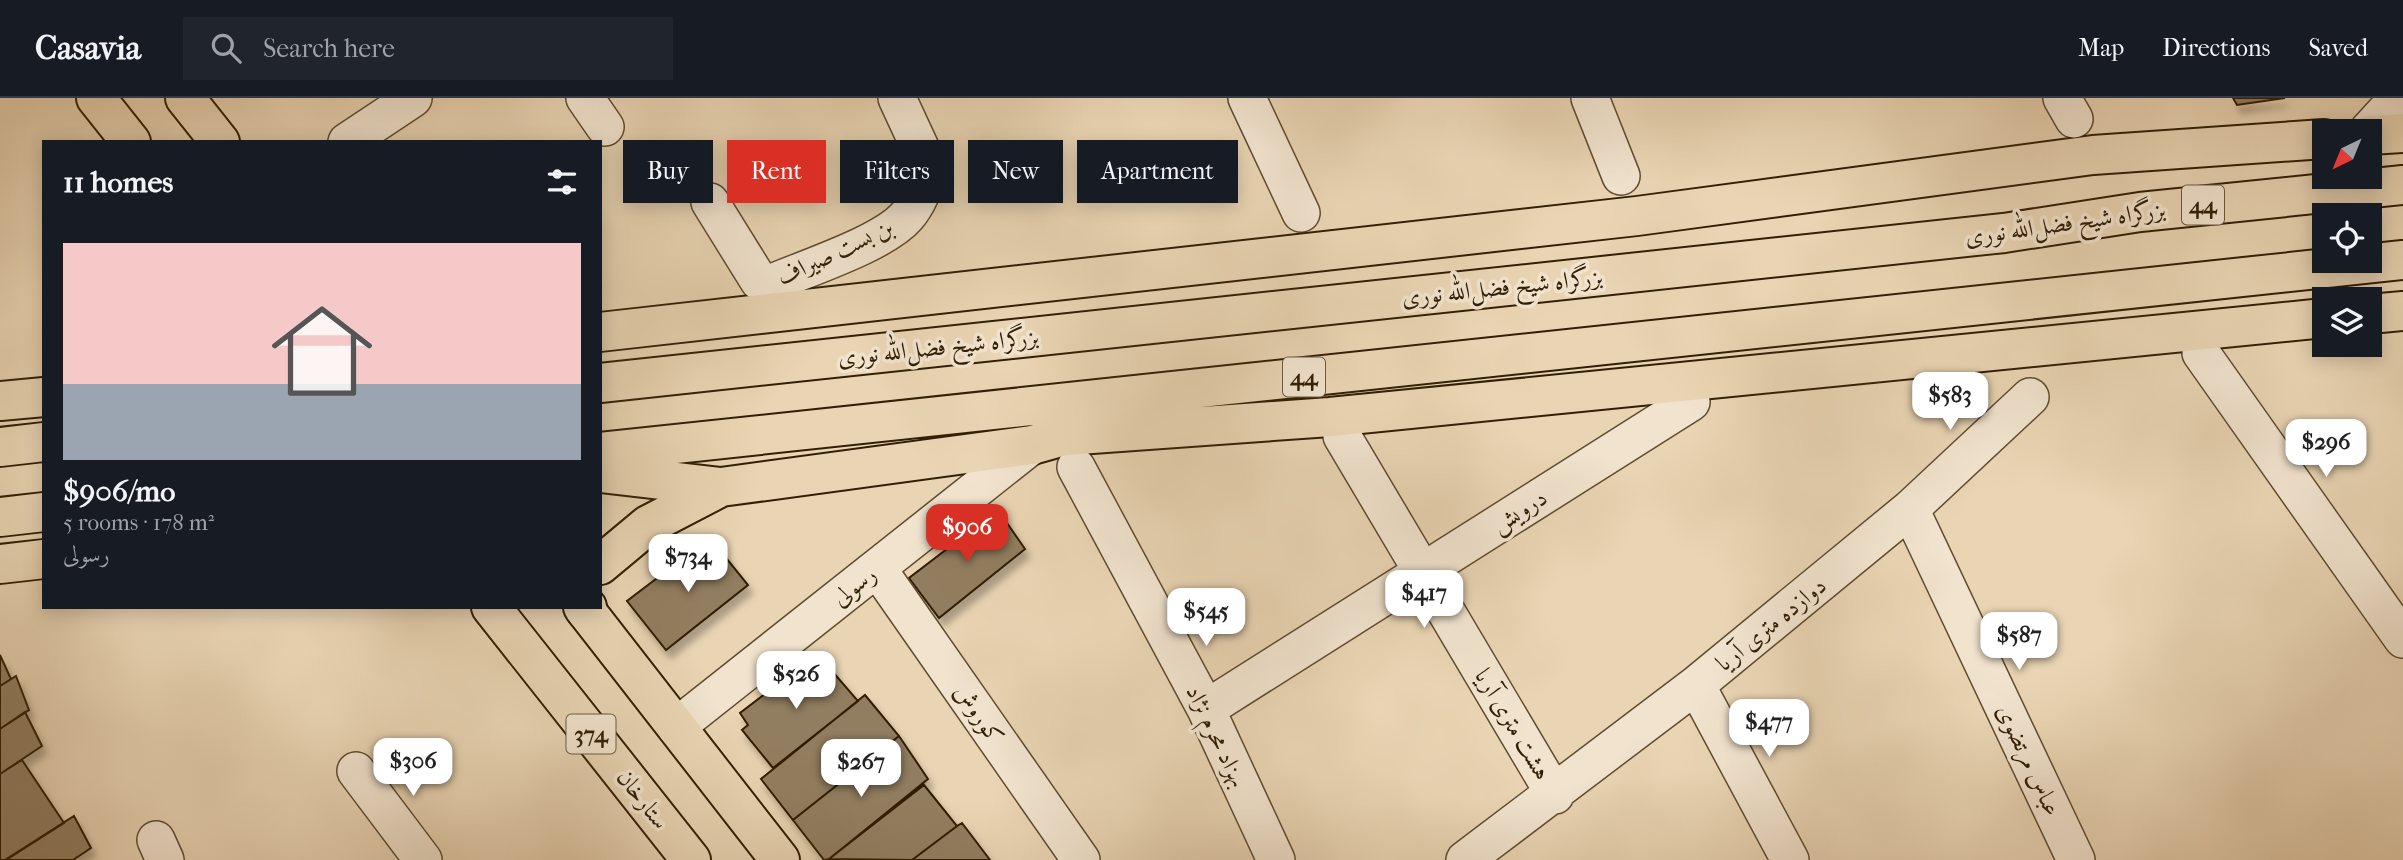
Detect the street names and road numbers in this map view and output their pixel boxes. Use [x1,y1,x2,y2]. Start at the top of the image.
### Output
road number: 44 [2182,186,2224,225]
street label: بزرگراه شیخ فضل‌الله نوری [1962,190,2168,258]
street label: بن بست صیراف [772,213,898,291]
street label: بزرگراه شیخ فضل‌الله نوری [1400,258,1605,318]
street label: بزرگراه شیخ فضل‌الله نوری [836,318,1041,378]
road number: 44 [1283,358,1325,396]
street label: درویش [1486,483,1553,541]
street label: رسولی [826,560,882,613]
street label: دوازده متری آریا [1710,571,1832,678]
street label: هشت متری آریا [1468,663,1557,785]
street label: کوروش [947,678,1010,750]
street label: بهزاد محرم نژاد [1174,680,1254,795]
street label: عباس مرتضوی [1988,700,2067,822]
road number: 374 [566,714,616,754]
street label: ستارخان [611,763,675,835]

